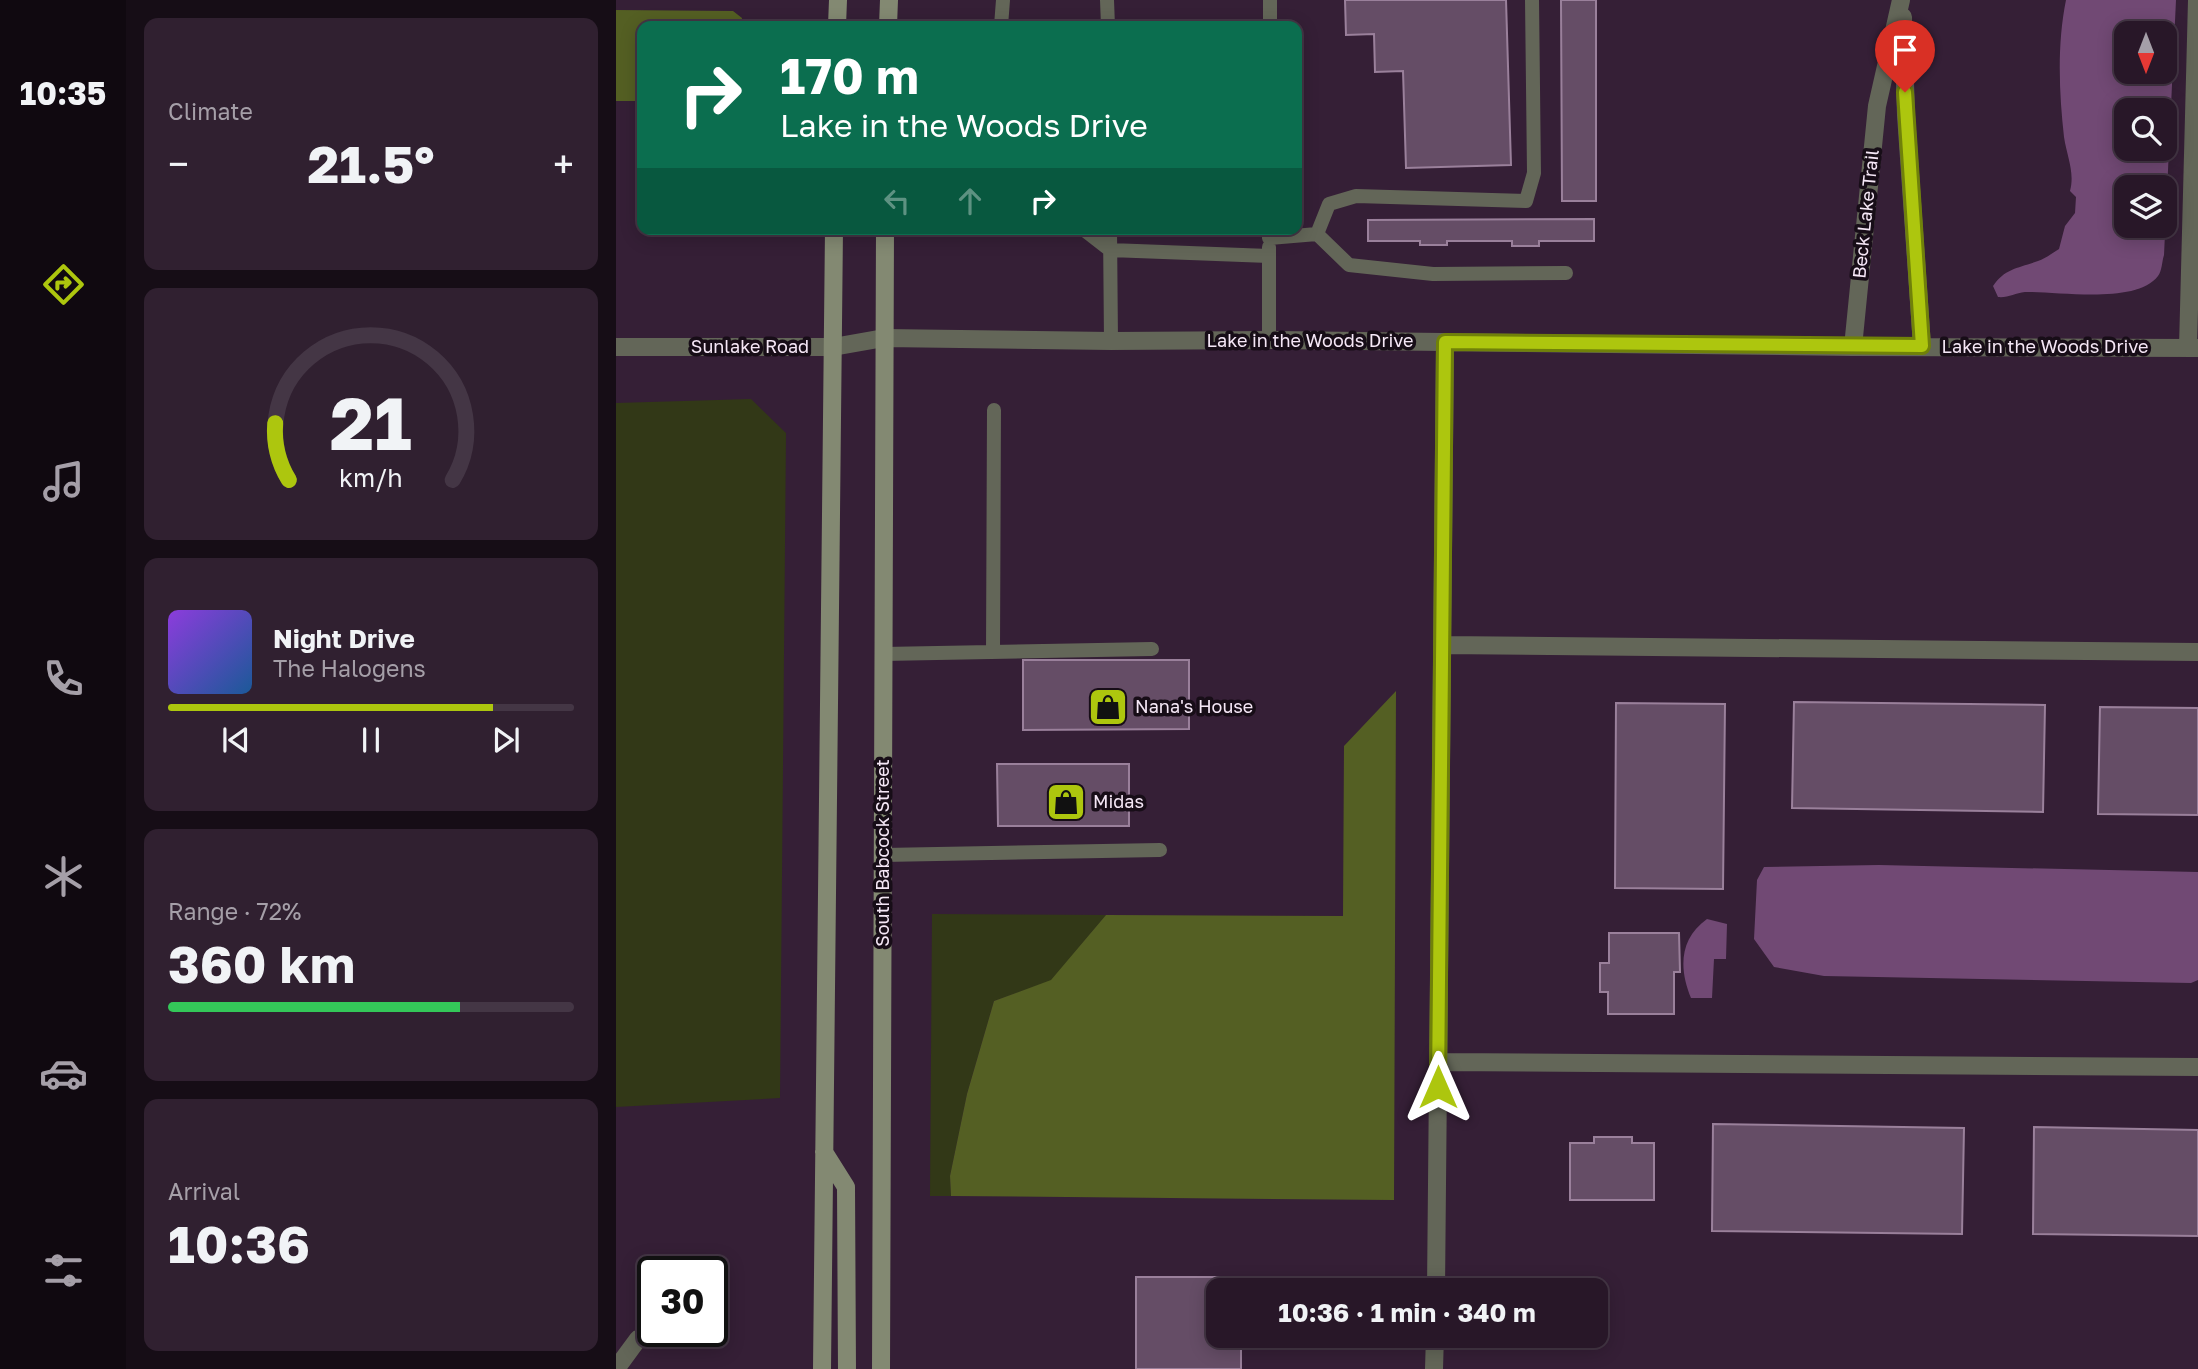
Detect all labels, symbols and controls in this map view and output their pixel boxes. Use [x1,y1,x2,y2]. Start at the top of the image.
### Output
pin [1875,20,1935,92]
north arrow [2114,21,2177,84]
map controls [2114,21,2177,238]
icon: arrive [1886,31,1924,69]
text: 170 m [780,46,919,105]
icon: right [665,49,756,140]
text: 10:35 [20,74,106,112]
text: Climate [168,97,253,125]
button: search [2114,98,2177,161]
text: Lake in the Woods Drive [780,106,1148,144]
text: 21.5° [307,132,435,194]
text: − [168,141,189,186]
text: + [553,141,574,186]
street label: Beck Lake Trail [1847,148,1883,279]
button: layers [2114,175,2177,238]
icon: left [878,182,916,220]
icon: ahead [951,182,989,220]
icon: right [1024,182,1062,220]
icon: directions [39,260,88,309]
street label: Lake in the Woods Drive [1207,329,1413,351]
street label: Sunlake Road [691,335,809,357]
street label: Lake in the Woods Drive [1942,335,2148,357]
text: 21 [330,380,412,467]
icon: music [39,457,88,506]
text: km/h [339,462,403,493]
text: Night Drive [273,623,415,654]
icon: phone [39,654,88,703]
text: The Halogens [273,654,426,682]
shop icon: Nana's House [1087,686,1129,728]
place label: Nana's House [1135,695,1253,717]
icon: previous [217,721,255,759]
icon: pause [352,721,390,759]
icon: next [487,721,525,759]
street label: South Babcock Street [871,759,893,947]
shop icon: Midas [1045,781,1087,823]
place label: Midas [1093,790,1144,812]
icon: climate [39,852,88,901]
text: Range · 72% [168,897,301,925]
text: 360 km [168,932,355,994]
icon: car [39,1049,88,1098]
position arrow [1401,1050,1475,1124]
text: Arrival [168,1177,240,1205]
text: 10:36 [168,1212,310,1274]
icon: filters [39,1246,88,1295]
speed limit sign: 30 [637,1256,728,1347]
text: 10:36 · 1 min · 340 m [1278,1297,1536,1328]

